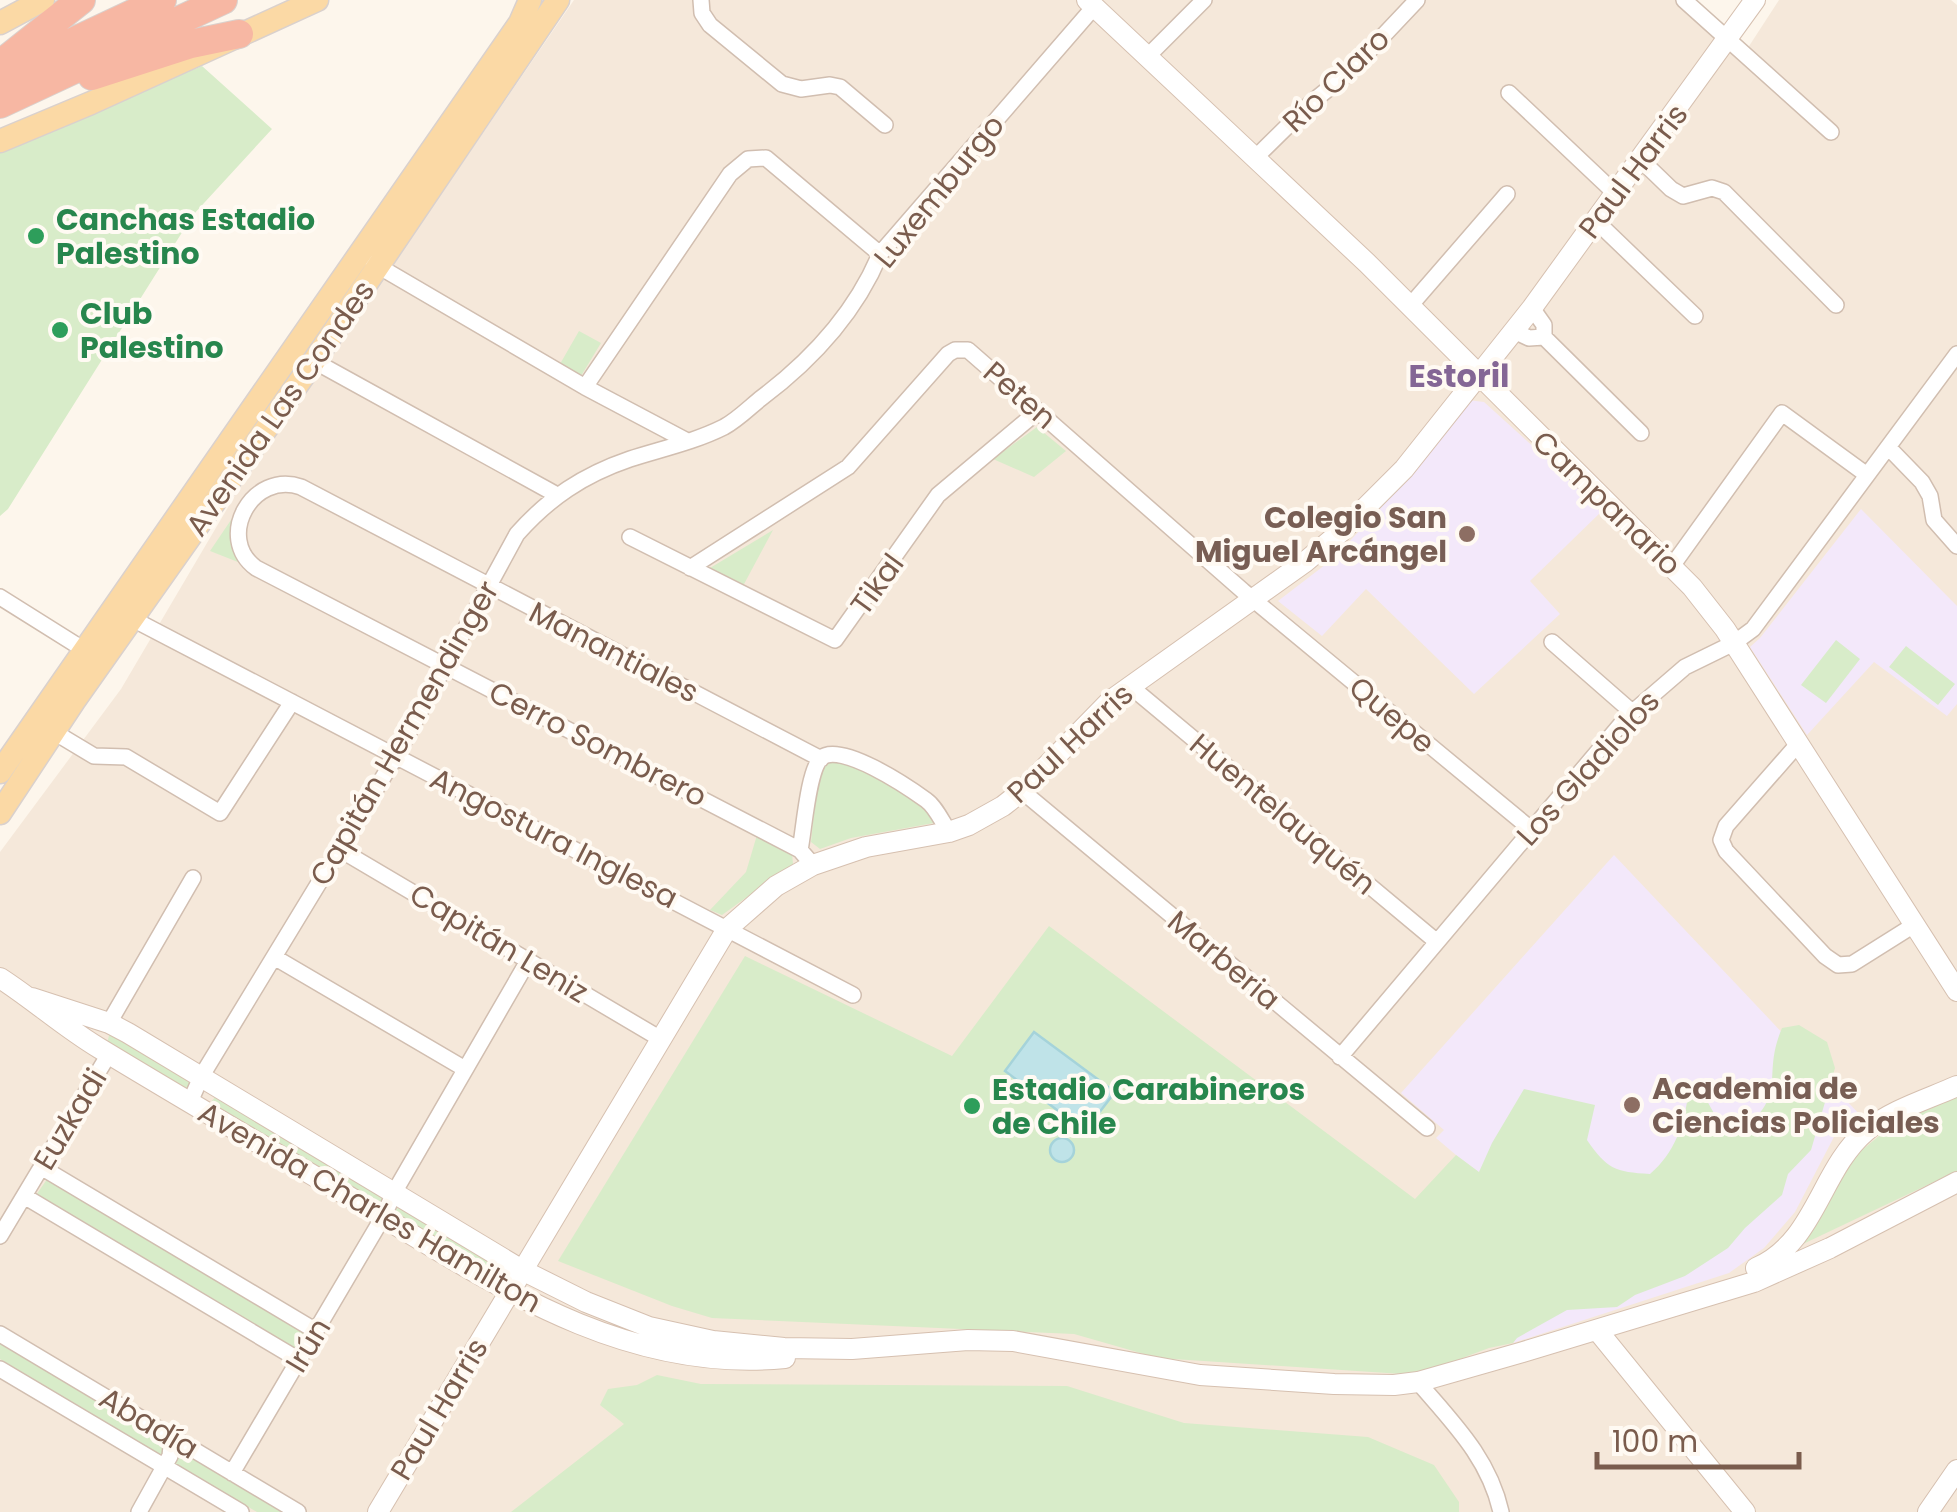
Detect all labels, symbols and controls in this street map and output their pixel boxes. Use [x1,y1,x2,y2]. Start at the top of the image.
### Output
street label: Río Claro [1273,18,1399,142]
street label: Paul Harris [1568,95,1698,247]
street label: Luxemburgo [864,105,1014,277]
place label: Canchas Estadio Palestino [56,198,315,275]
marker: Canchas Estadio Palestino [25,225,47,247]
street label: Avenida Las Condes [175,271,385,545]
place label: Club Palestino [80,292,224,369]
marker: Club Palestino [49,319,71,341]
street label: Peten [974,351,1066,439]
district label: Estoril [1408,353,1510,398]
street label: Campanario [1523,421,1691,585]
place label: Colegio San Miguel Arcángel [1195,496,1447,573]
marker: Colegio San Miguel Arcángel [1456,523,1478,545]
street label: Tikal [840,544,914,624]
street label: Capitán Hermendinger [299,573,509,893]
street label: Manantiales [522,591,706,713]
street label: Quepe [1340,666,1444,764]
street label: Cerro Sombrero [482,670,714,818]
street label: Paul Harris [997,673,1143,813]
street label: Los Gladiolos [1506,681,1670,855]
street label: Huentelauquén [1181,723,1385,905]
street label: Angostura Inglesa [423,757,685,919]
street label: Capitán Leniz [402,873,596,1013]
street label: Marberia [1158,900,1290,1020]
street label: Euzkadi [23,1060,117,1178]
place label: Academia de Ciencias Policiales [1652,1067,1940,1144]
place label: Estadio Carabineros de Chile [992,1068,1305,1145]
street label: Avenida Charles Hamilton [190,1091,550,1323]
marker: Academia de Ciencias Policiales [1621,1094,1643,1116]
marker: Estadio Carabineros de Chile [961,1095,983,1117]
street label: Irún [275,1310,341,1380]
street label: Paul Harris [380,1330,498,1488]
street label: Abadía [91,1377,207,1469]
scale bar [1597,1407,1800,1469]
text: 100 m [1612,1420,1698,1463]

